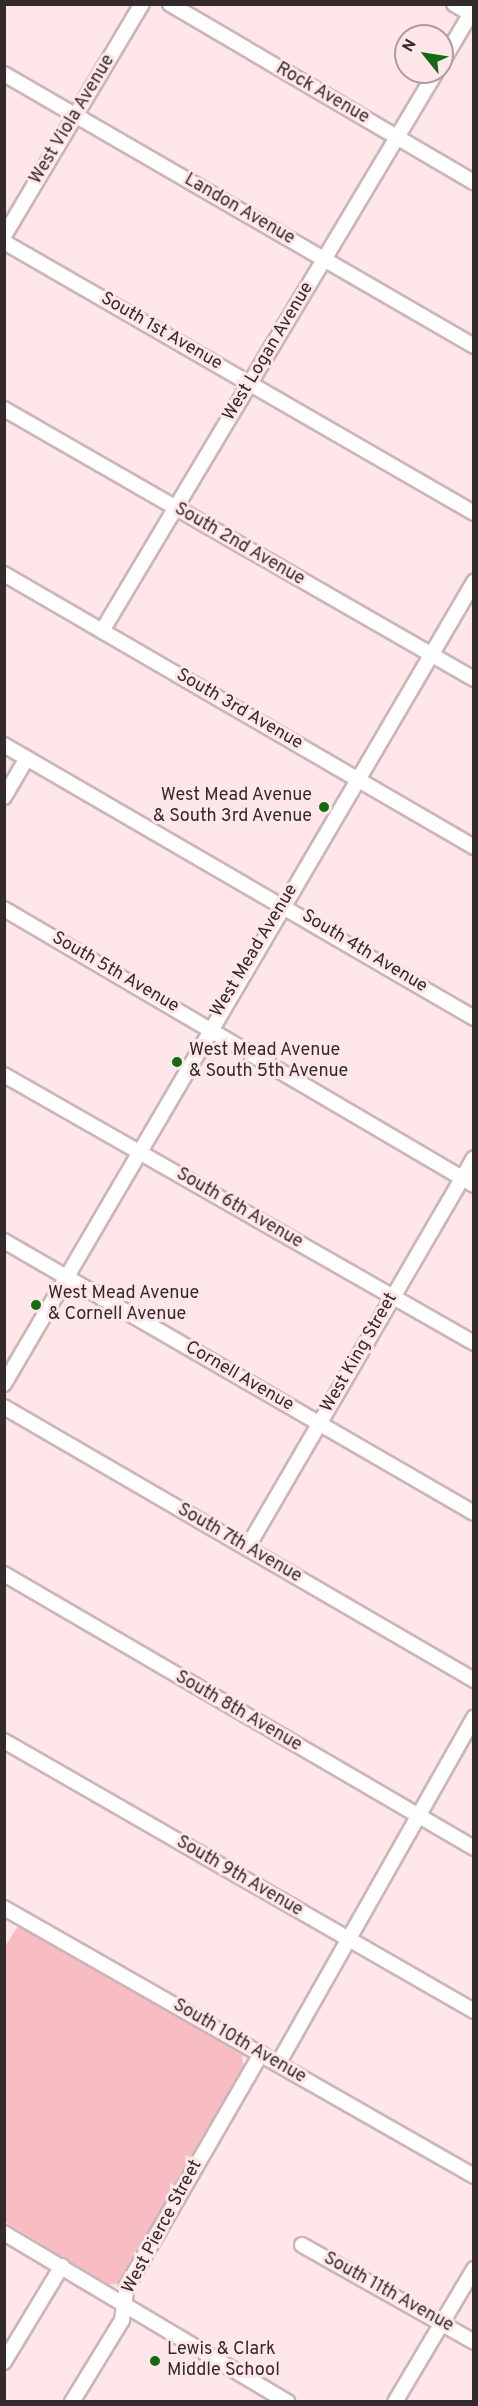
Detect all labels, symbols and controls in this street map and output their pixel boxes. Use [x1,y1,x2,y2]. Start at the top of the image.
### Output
north arrow [394,24,454,84]
text: N [399,36,422,56]
street label: West Viola Avenue [26,51,120,189]
street label: Rock Avenue [271,58,373,130]
street label: Landon Avenue [180,169,298,251]
street label: West Logan Avenue [219,279,319,425]
street label: South 1st Avenue [96,288,226,376]
street label: South 2nd Avenue [170,499,308,591]
street label: South 3rd Avenue [172,665,306,755]
place label: West Mead Avenue & South 3rd Avenue [152,786,312,828]
marker: West Mead Avenue & South 3rd Avenue [317,800,331,814]
street label: West Mead Avenue [207,880,303,1022]
street label: South 4th Avenue [297,906,431,998]
street label: South 5th Avenue [47,928,183,1018]
place label: West Mead Avenue & South 5th Avenue [189,1041,349,1084]
marker: West Mead Avenue & South 5th Avenue [170,1055,184,1069]
street label: South 6th Avenue [172,1164,306,1254]
place label: West Mead Avenue & Cornell Avenue [48,1284,200,1326]
street label: West King Street [317,1289,403,1417]
marker: West Mead Avenue & Cornell Avenue [29,1298,43,1312]
street label: Cornell Avenue [181,1337,297,1417]
street label: South 7th Avenue [172,1499,306,1589]
street label: South 8th Avenue [171,1667,305,1757]
street label: South 9th Avenue [172,1832,306,1922]
street label: South 10th Avenue [168,1995,310,2089]
street label: West Pierce Street [119,2156,207,2298]
street label: South 11th Avenue [319,2248,457,2338]
place label: Lewis & Clark Middle School [167,2340,280,2382]
marker: Lewis & Clark Middle School [148,2354,162,2368]

